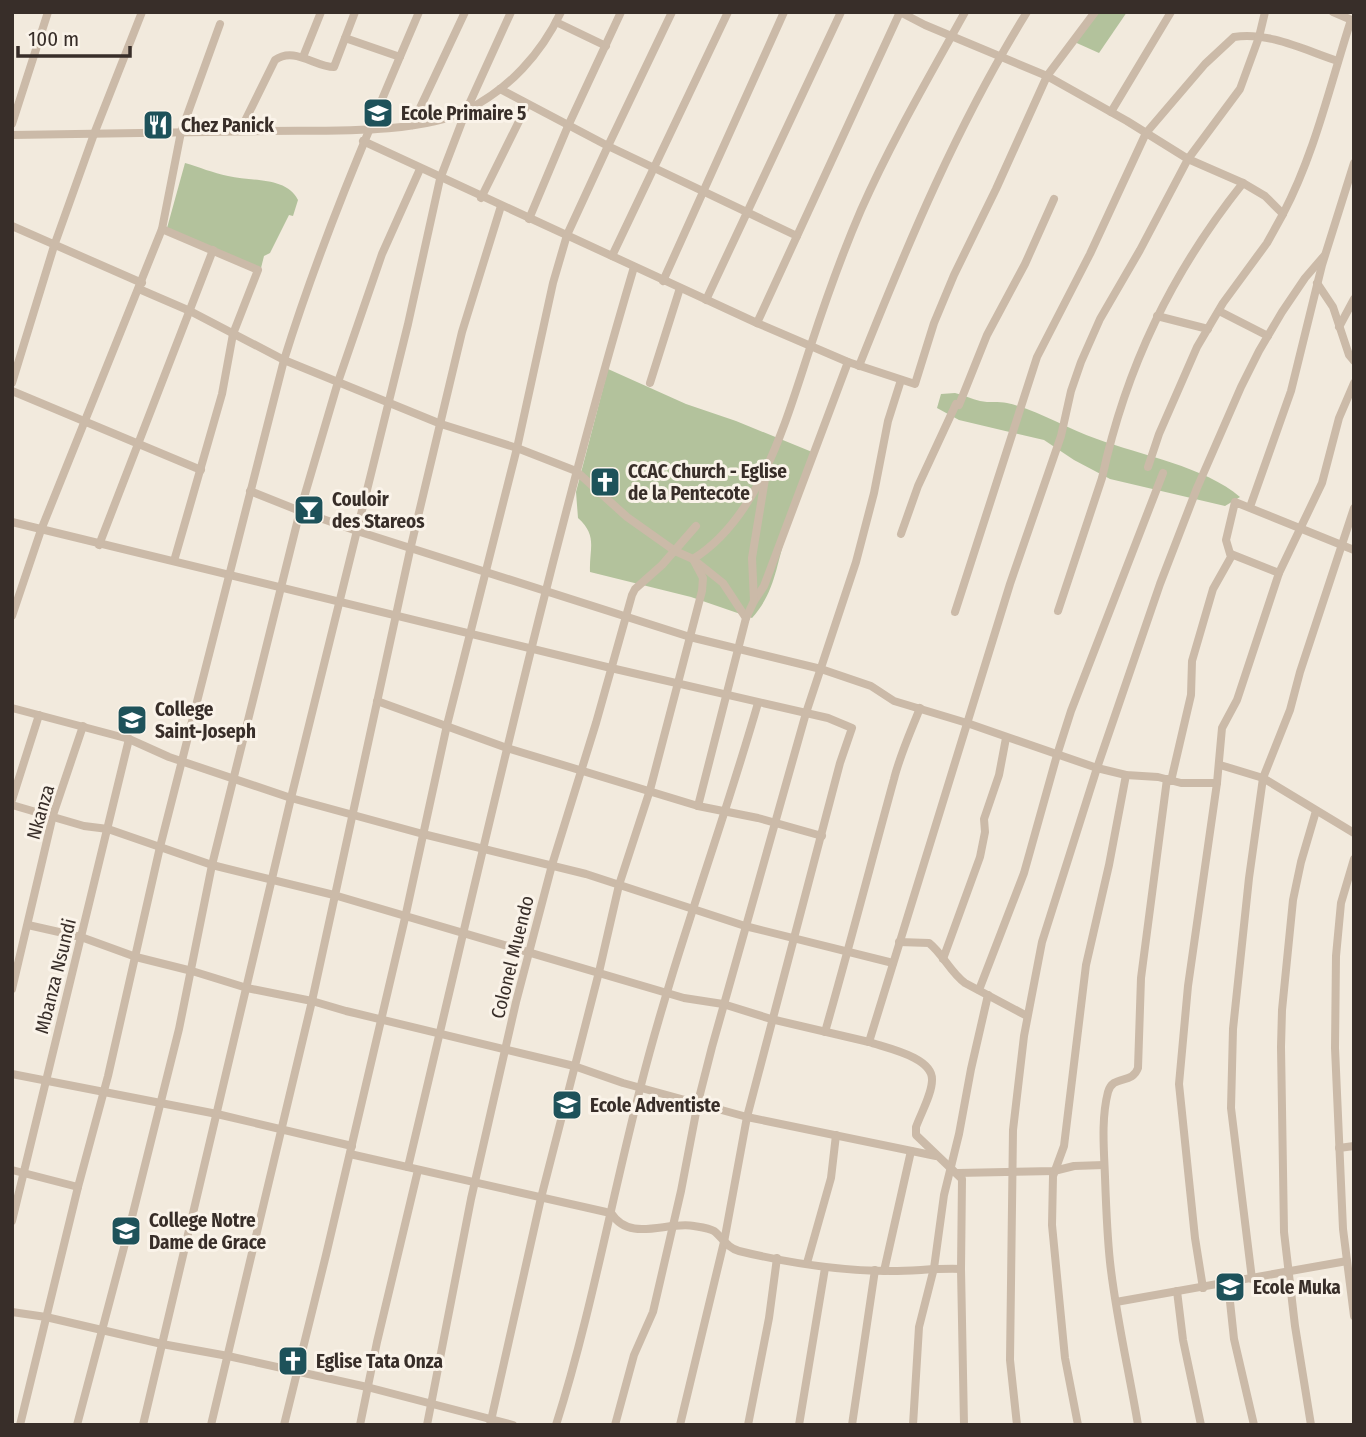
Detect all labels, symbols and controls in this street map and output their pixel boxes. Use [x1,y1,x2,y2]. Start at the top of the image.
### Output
scale bar [18,14,130,58]
text: 100 m [28,26,79,52]
school or university icon: Ecole Primaire 5 [361,96,395,130]
place label: Ecole Primaire 5 [401,102,526,125]
restaurant icon: Chez Panick [141,108,175,142]
place label: Chez Panick [181,114,274,137]
place label: CCAC Church - Eglise de la Pentecote [628,460,787,505]
church icon: CCAC Church - Eglise de la Pentecote [588,465,622,499]
place label: Couloir des Stareos [332,488,425,533]
bar icon: Couloir des Stareos [292,493,326,527]
place label: College Saint-Joseph [155,698,256,743]
school or university icon: College Saint-Joseph [115,703,149,737]
street label: Nkanza [22,782,59,842]
street label: Colonel Muendo [486,893,539,1021]
street label: Mbanza Nsundi [30,916,81,1036]
school or university icon: Ecole Adventiste [550,1088,584,1122]
place label: Ecole Adventiste [590,1094,721,1117]
place label: College Notre Dame de Grace [149,1209,267,1254]
school or university icon: College Notre Dame de Grace [109,1214,143,1248]
school or university icon: Ecole Muka [1213,1270,1247,1304]
place label: Ecole Muka [1253,1276,1341,1299]
church icon: Eglise Tata Onza [276,1344,310,1378]
place label: Eglise Tata Onza [316,1350,443,1373]

